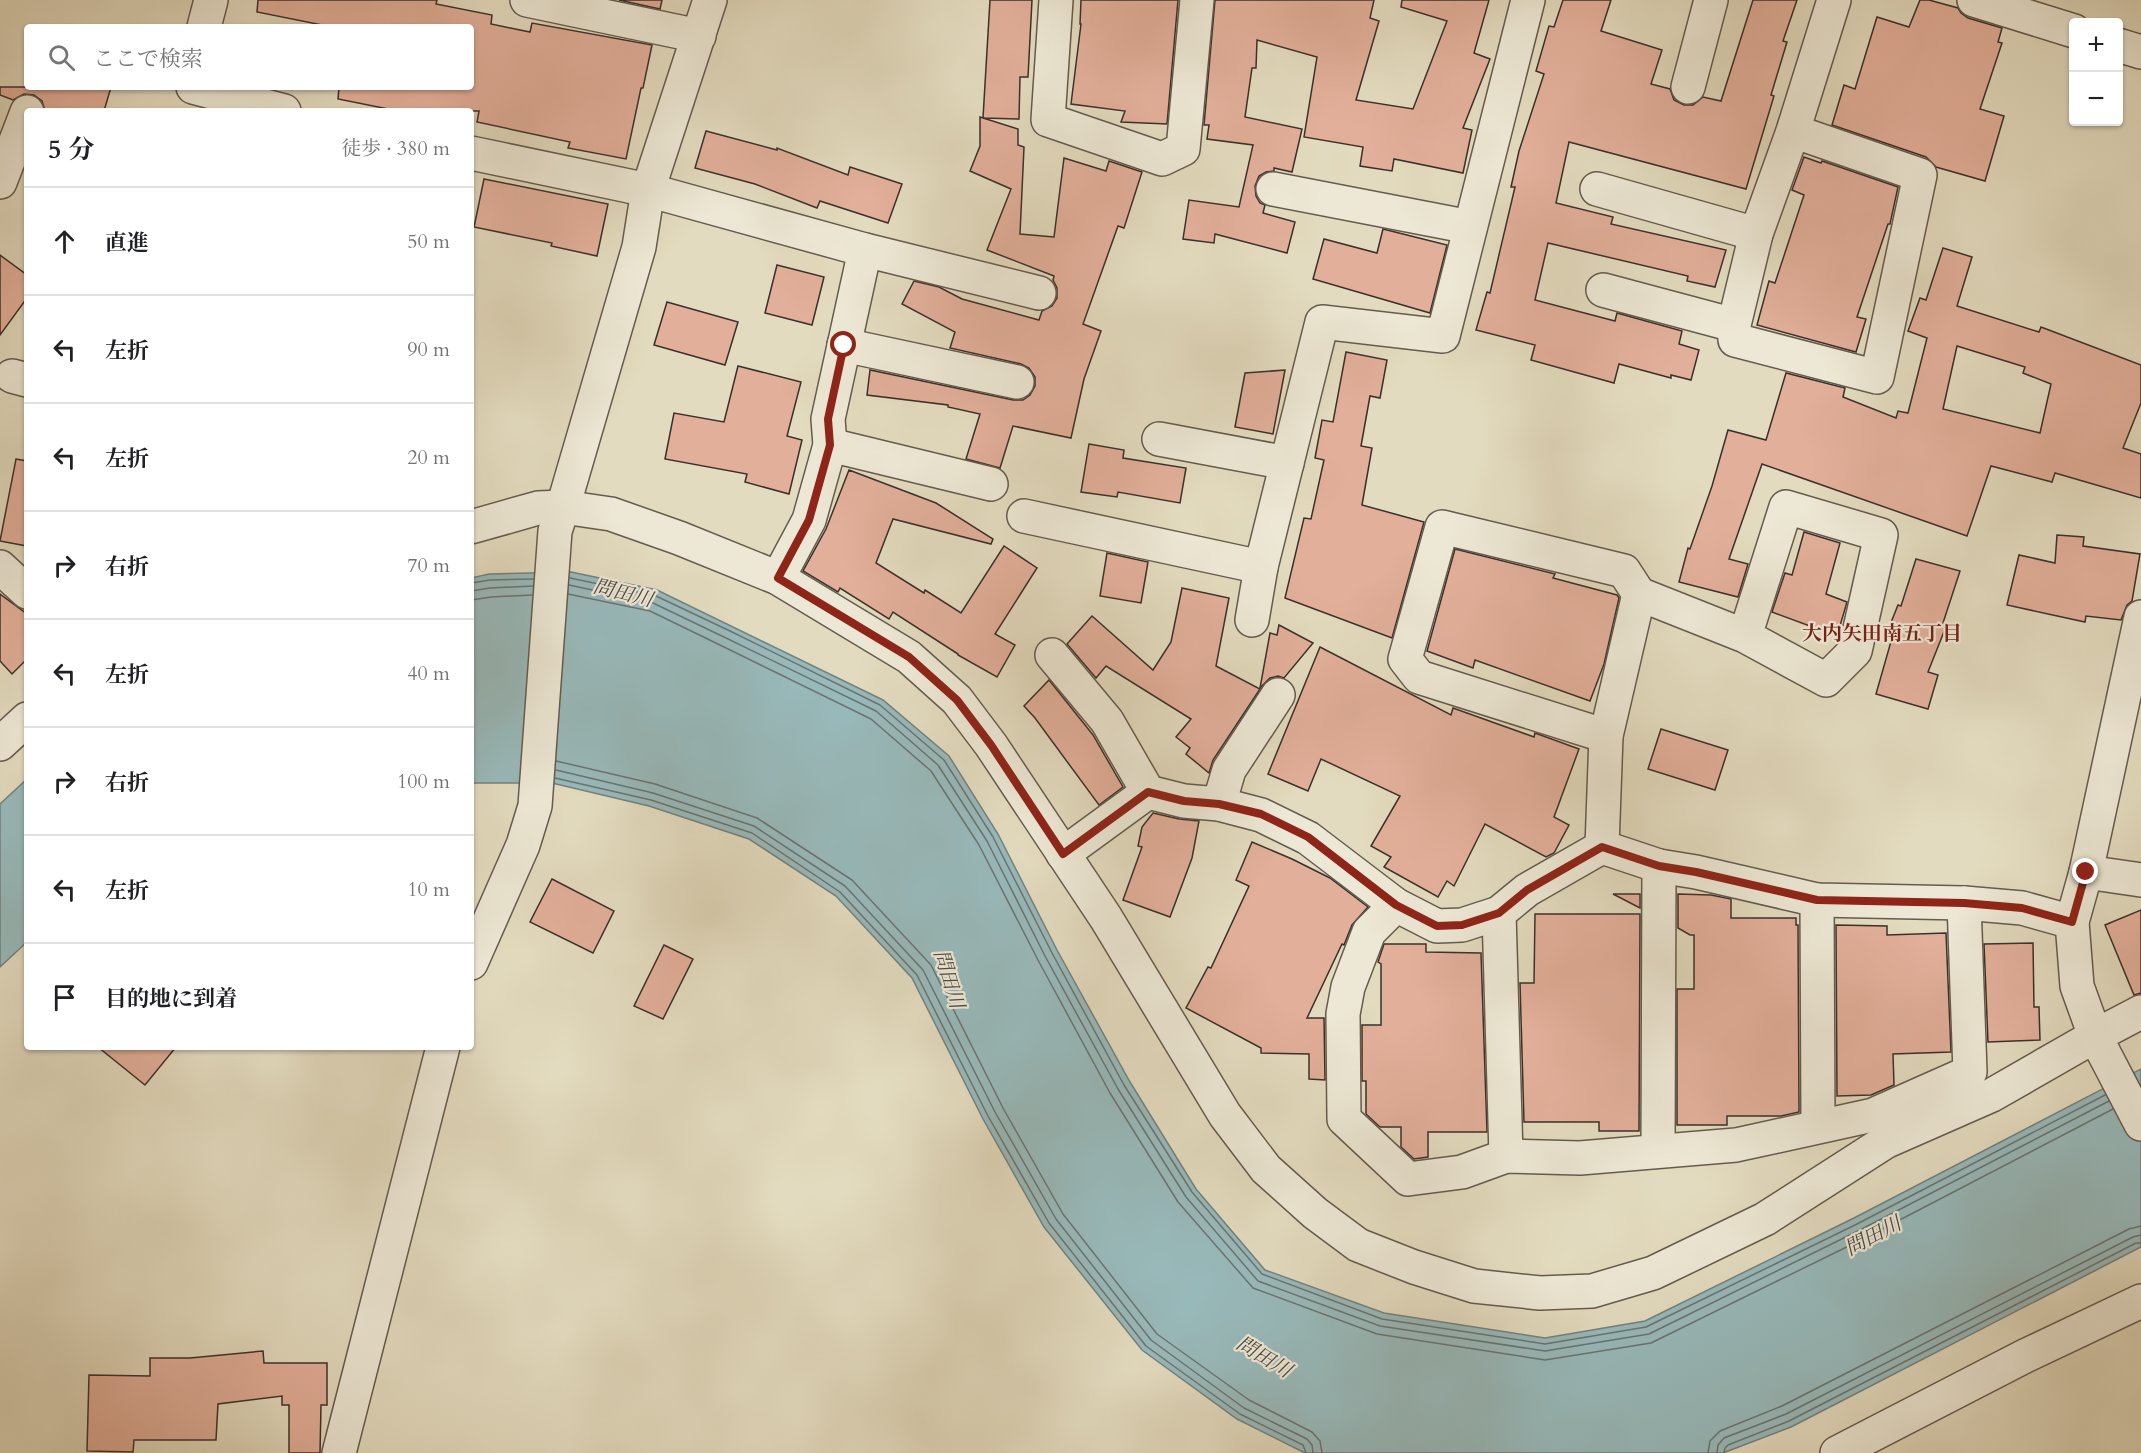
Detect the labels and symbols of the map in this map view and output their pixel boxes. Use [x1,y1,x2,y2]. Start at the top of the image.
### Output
route start [830,331,856,357]
water label: 問田川 [591,573,657,614]
district label: 大内矢田南五丁目 [1802,620,1962,647]
route end [2072,858,2098,884]
water label: 問田川 [927,946,971,1014]
water label: 問田川 [1840,1209,1908,1262]
water label: 問田川 [1231,1330,1298,1385]

